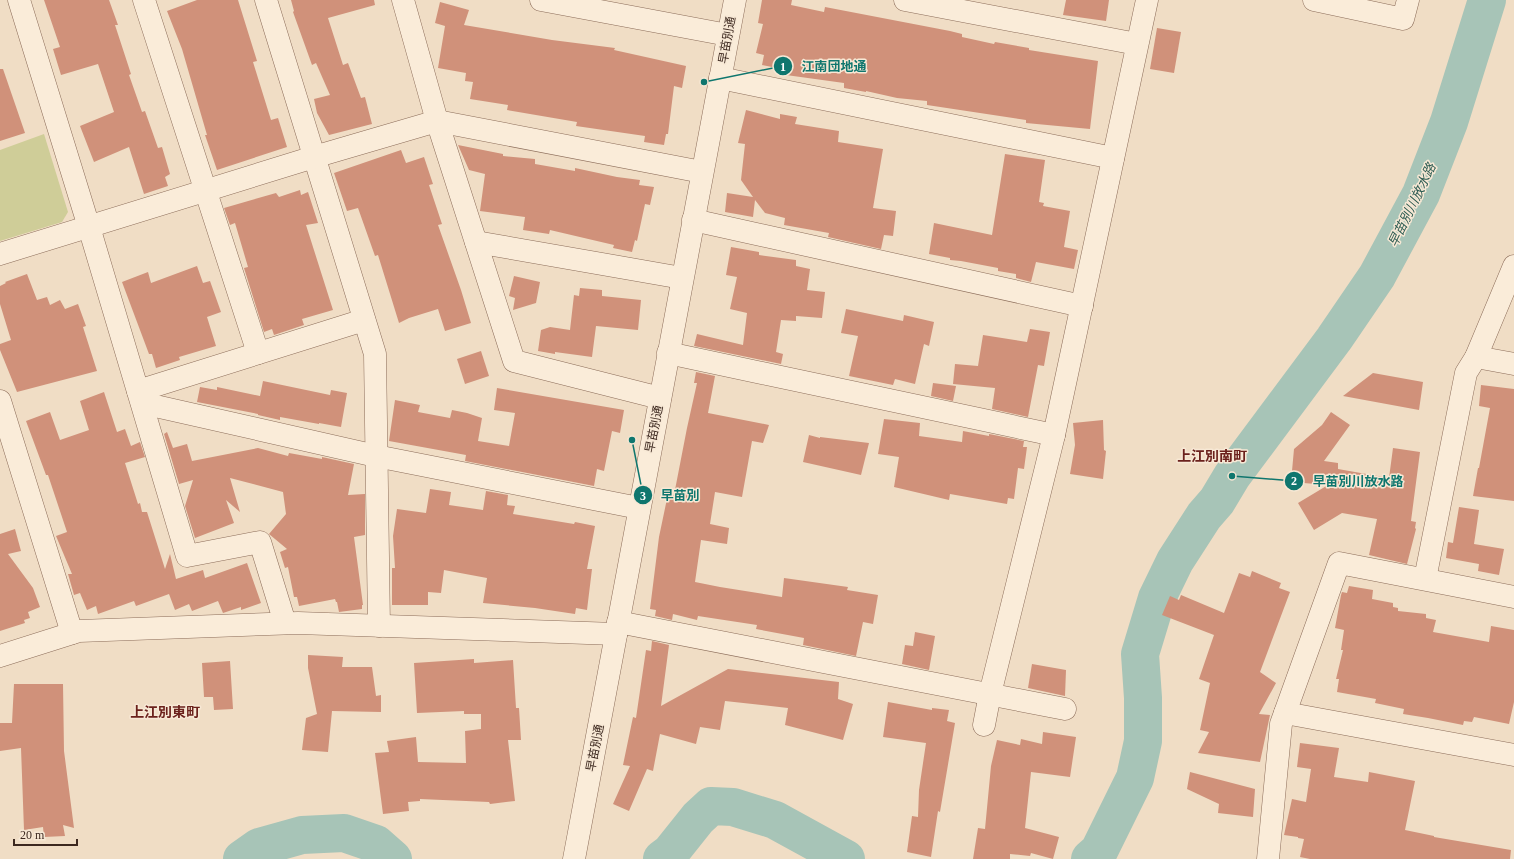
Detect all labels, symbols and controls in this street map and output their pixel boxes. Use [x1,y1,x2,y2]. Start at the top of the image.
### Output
street label: 早苗別通 [716,15,738,65]
callout: 江南団地通 [773,54,874,79]
text: 江南団地通 [801,59,867,74]
text: 1 [780,60,786,74]
water label: 早苗別川放水路 [1385,160,1439,249]
street label: 早苗別通 [643,404,665,454]
district label: 上江別南町 [1177,449,1247,464]
callout: 早苗別川放水路 [1284,469,1411,494]
text: 2 [1291,474,1297,488]
text: 早苗別川放水路 [1312,474,1404,489]
callout: 早苗別 [633,483,708,508]
text: 早苗別 [660,488,700,503]
text: 3 [640,489,646,503]
district label: 上江別東町 [130,705,200,720]
street label: 早苗別通 [584,723,606,773]
scale bar [14,821,77,847]
text: 20 m [20,828,45,842]

